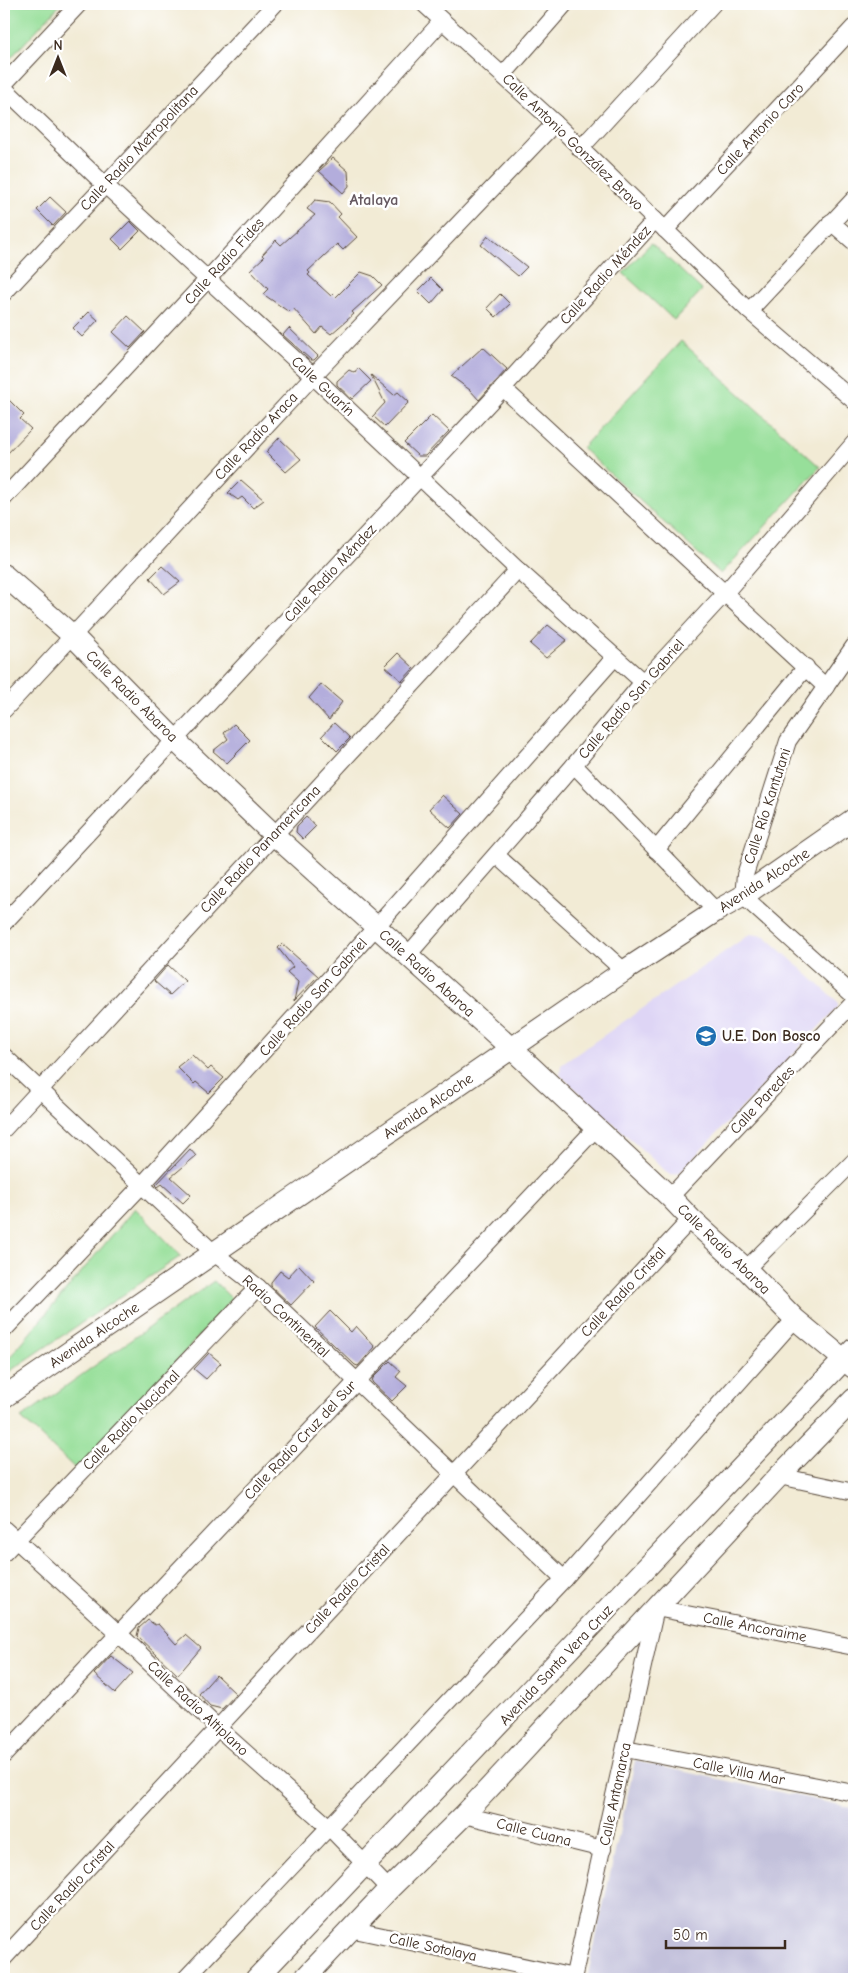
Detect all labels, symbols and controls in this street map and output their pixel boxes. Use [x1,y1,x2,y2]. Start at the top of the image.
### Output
north arrow [32,32,82,82]
text: N [53,37,63,54]
street label: Calle Antonio González Bravo [499,70,647,214]
street label: Calle Antonio Caro [712,79,808,179]
street label: Calle Radio Metropolitana [76,81,202,215]
district label: Atalaya [350,191,398,209]
street label: Calle Radio Fides [180,214,268,308]
street label: Calle Radio Méndez [556,221,655,328]
street label: Calle Guarín [288,352,358,420]
street label: Calle Radio Araca [211,388,301,484]
street label: Calle Radio Méndez [280,520,380,626]
street label: Calle Radio San Gabriel [574,635,688,763]
street label: Calle Radio Abaroa [82,646,182,746]
street label: Calle Río Kantutani [740,746,794,866]
street label: Calle Radio Panamericana [196,781,324,917]
street label: Avenida Alcoche [715,844,813,916]
street label: Calle Radio Abaroa [375,925,479,1021]
street label: Calle Radio San Gabriel [255,934,371,1060]
school or university icon: U.E. Don Bosco [694,1024,718,1048]
place label: U.E. Don Bosco [722,1027,821,1045]
street label: Calle Paredes [726,1062,798,1138]
street label: Avenida Alcoche [380,1069,477,1143]
street label: Calle Radio Abaroa [674,1200,774,1298]
street label: Calle Radio Cristal [577,1243,669,1341]
street label: Radio Continental [239,1271,333,1361]
street label: Avenida Alcoche [46,1298,143,1372]
street label: Calle Radio Nacional [79,1366,183,1474]
street label: Calle Radio Cruz del Sur [240,1376,360,1503]
street label: Calle Radio Cristal [301,1540,393,1638]
street label: Avenida Santa Vera Cruz [496,1601,617,1729]
street label: Calle Ancoraime [702,1608,809,1646]
street label: Calle Radio Altiplano [144,1656,252,1760]
street label: Calle Antamarca [595,1741,635,1847]
street label: Calle Villa Mar [692,1753,786,1789]
street label: Calle Cuana [495,1814,573,1850]
street label: Calle Radio Cristal [26,1837,118,1935]
scale bar [666,1918,784,1950]
text: 50 m [673,1926,708,1944]
street label: Calle Sotolaya [388,1929,478,1965]

